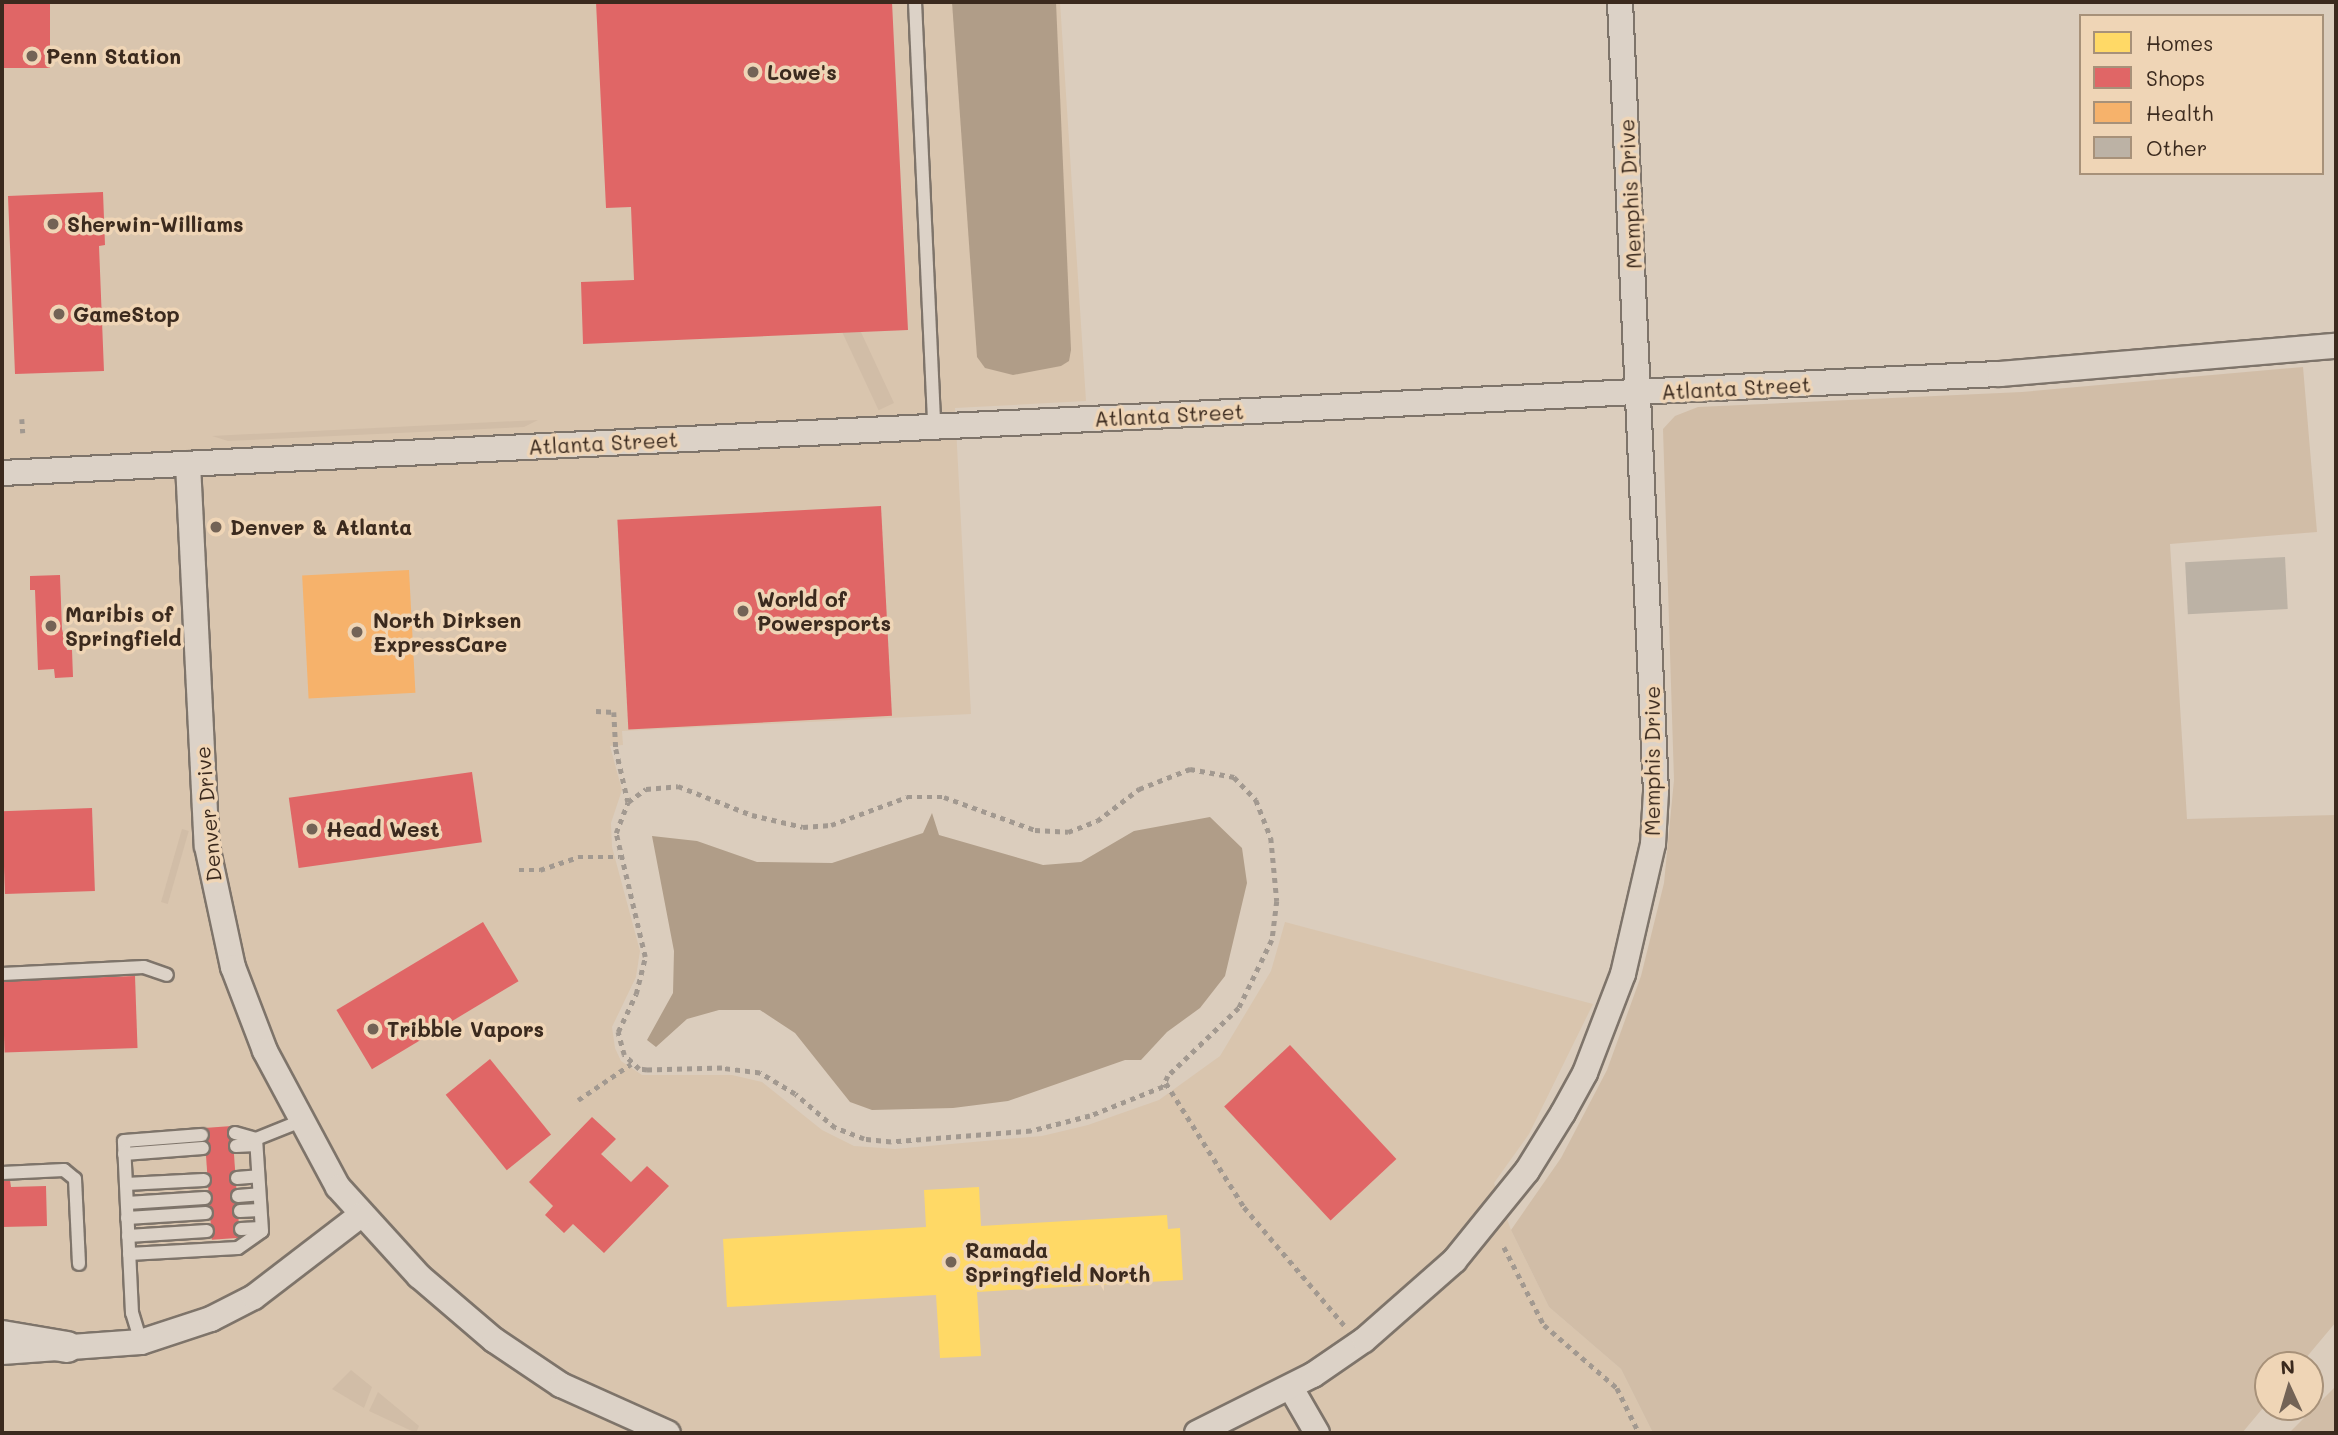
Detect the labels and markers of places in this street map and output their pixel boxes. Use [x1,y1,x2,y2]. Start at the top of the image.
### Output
place label: Penn Station [46,43,181,69]
marker: Penn Station [24,48,40,64]
place label: Lowe's [767,59,837,85]
marker: Lowe's [745,64,761,80]
place label: Sherwin-Williams [67,211,244,237]
marker: Sherwin-Williams [45,216,61,232]
place label: GameStop [73,301,180,327]
marker: GameStop [51,306,67,322]
place label: Denver & Atlanta [230,514,412,540]
marker: Denver & Atlanta [208,519,224,535]
place label: World of Powersports [757,586,891,636]
place label: Maribis of Springfield [65,601,182,651]
marker: World of Powersports [735,603,751,619]
place label: North Dirksen ExpressCare [373,607,521,657]
marker: Maribis of Springfield [43,618,59,634]
marker: North Dirksen ExpressCare [347,622,367,642]
place label: Head West [326,816,439,842]
marker: Head West [304,821,320,837]
place label: Tribble Vapors [387,1016,544,1042]
marker: Tribble Vapors [365,1021,381,1037]
place label: Ramada Springfield North [965,1237,1150,1287]
marker: Ramada Springfield North [943,1254,959,1270]

